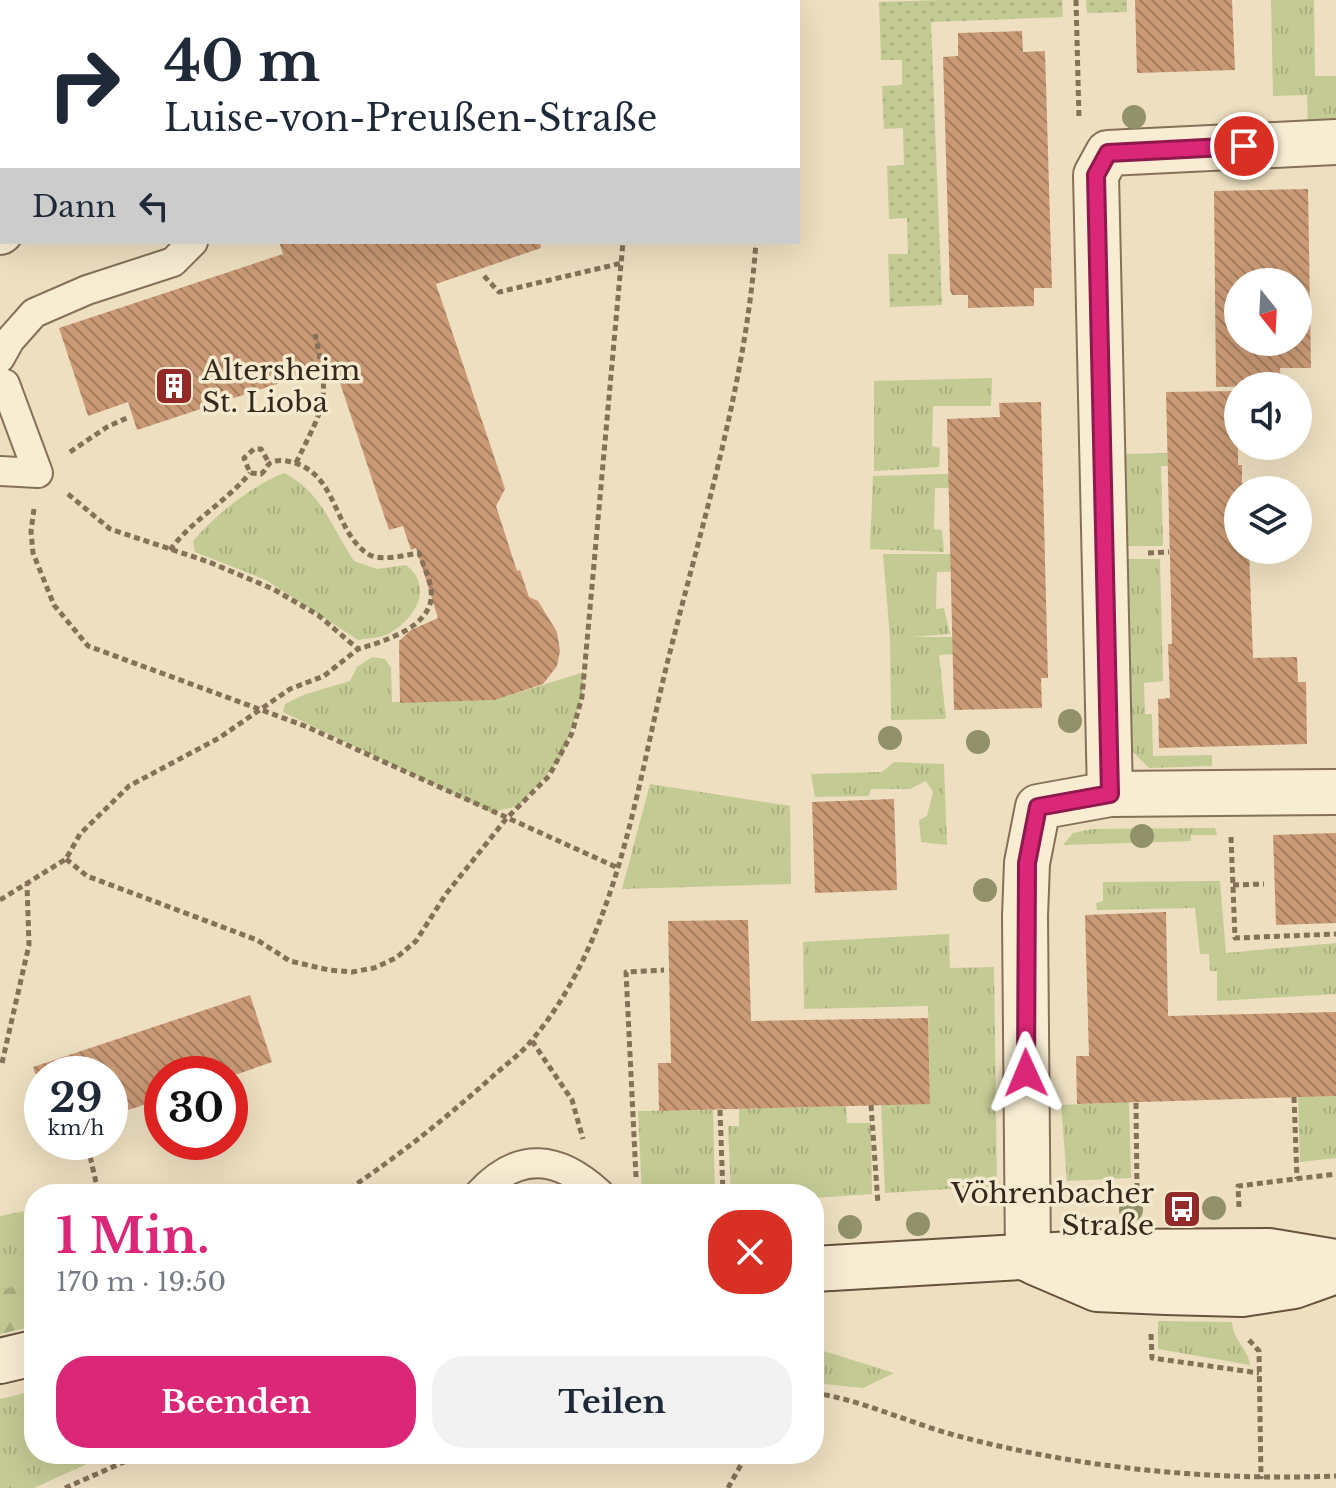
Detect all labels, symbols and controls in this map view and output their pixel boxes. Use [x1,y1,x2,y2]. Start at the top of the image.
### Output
text: 40 m [164,27,320,96]
icon: right [32,32,136,136]
text: Luise-von-Preußen-Straße [164,96,657,141]
pin [1210,112,1278,180]
icon: arrive [1222,124,1266,168]
icon: left [132,184,176,228]
text: Dann [32,188,116,225]
north arrow [1224,268,1312,356]
map controls [1224,268,1312,564]
place label: Altersheim St. Lioba [201,353,360,420]
building icon: Altersheim St. Lioba [153,365,195,407]
button: sound [1224,372,1312,460]
button: layers [1224,476,1312,564]
position arrow [984,1031,1068,1115]
speed limit sign: 30 [144,1056,248,1160]
text: 29 [50,1073,103,1123]
text: km/h [48,1116,104,1140]
place label: Vöhrenbacher Straße [950,1176,1155,1243]
bus stop icon: Vöhrenbacher Straße [1161,1188,1203,1230]
text: 1 Min. [56,1206,209,1266]
button: close [708,1210,792,1294]
text: 170 m · 19:50 [56,1266,226,1298]
button: Beenden [56,1356,416,1448]
button: Teilen [432,1356,792,1448]

